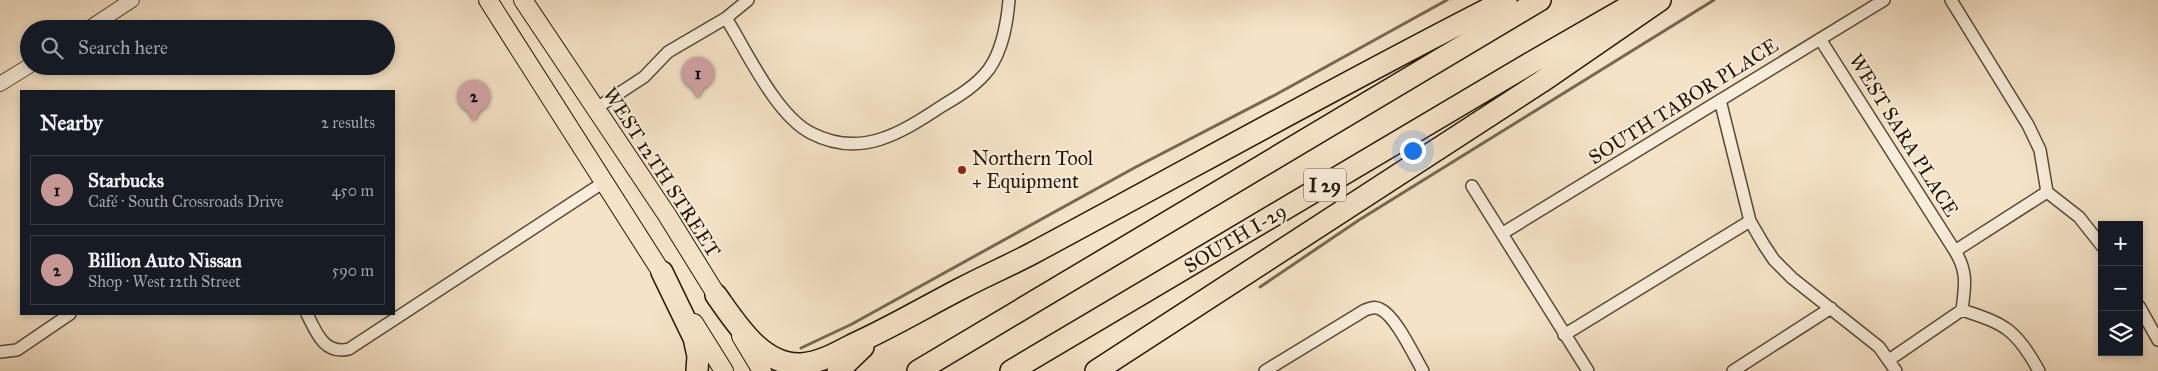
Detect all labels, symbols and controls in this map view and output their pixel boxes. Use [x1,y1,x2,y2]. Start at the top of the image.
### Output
search box [20,20,395,75]
street label: SOUTH TABOR PLACE [1584,33,1782,169]
icon: search [38,34,66,62]
text: Search here [78,36,168,59]
street label: WEST SARA PLACE [1844,49,1964,221]
pin: 1 [682,57,714,98]
pin: 2 [458,80,490,121]
street label: WEST 12TH STREET [598,83,726,262]
text: Nearby [40,110,103,136]
text: 2 results [321,113,375,132]
your location [1400,138,1426,164]
place label: Northern Tool + Equipment [972,146,1094,194]
marker: Northern Tool + Equipment [956,164,968,176]
road number: I 29 [1304,168,1346,202]
text: Starbucks [88,169,164,192]
text: 1 [54,181,60,200]
text: 450 m [331,181,374,200]
text: Café · South Crossroads Drive [88,192,284,211]
street label: SOUTH I-29 [1180,198,1290,278]
map controls [2098,221,2143,356]
button: + [2098,221,2143,266]
text: Billion Auto Nissan [88,249,242,272]
text: 2 [53,261,61,280]
text: 590 m [332,261,374,280]
button: − [2098,266,2143,311]
text: Shop · West 12th Street [88,272,241,291]
button: layers [2098,311,2143,356]

